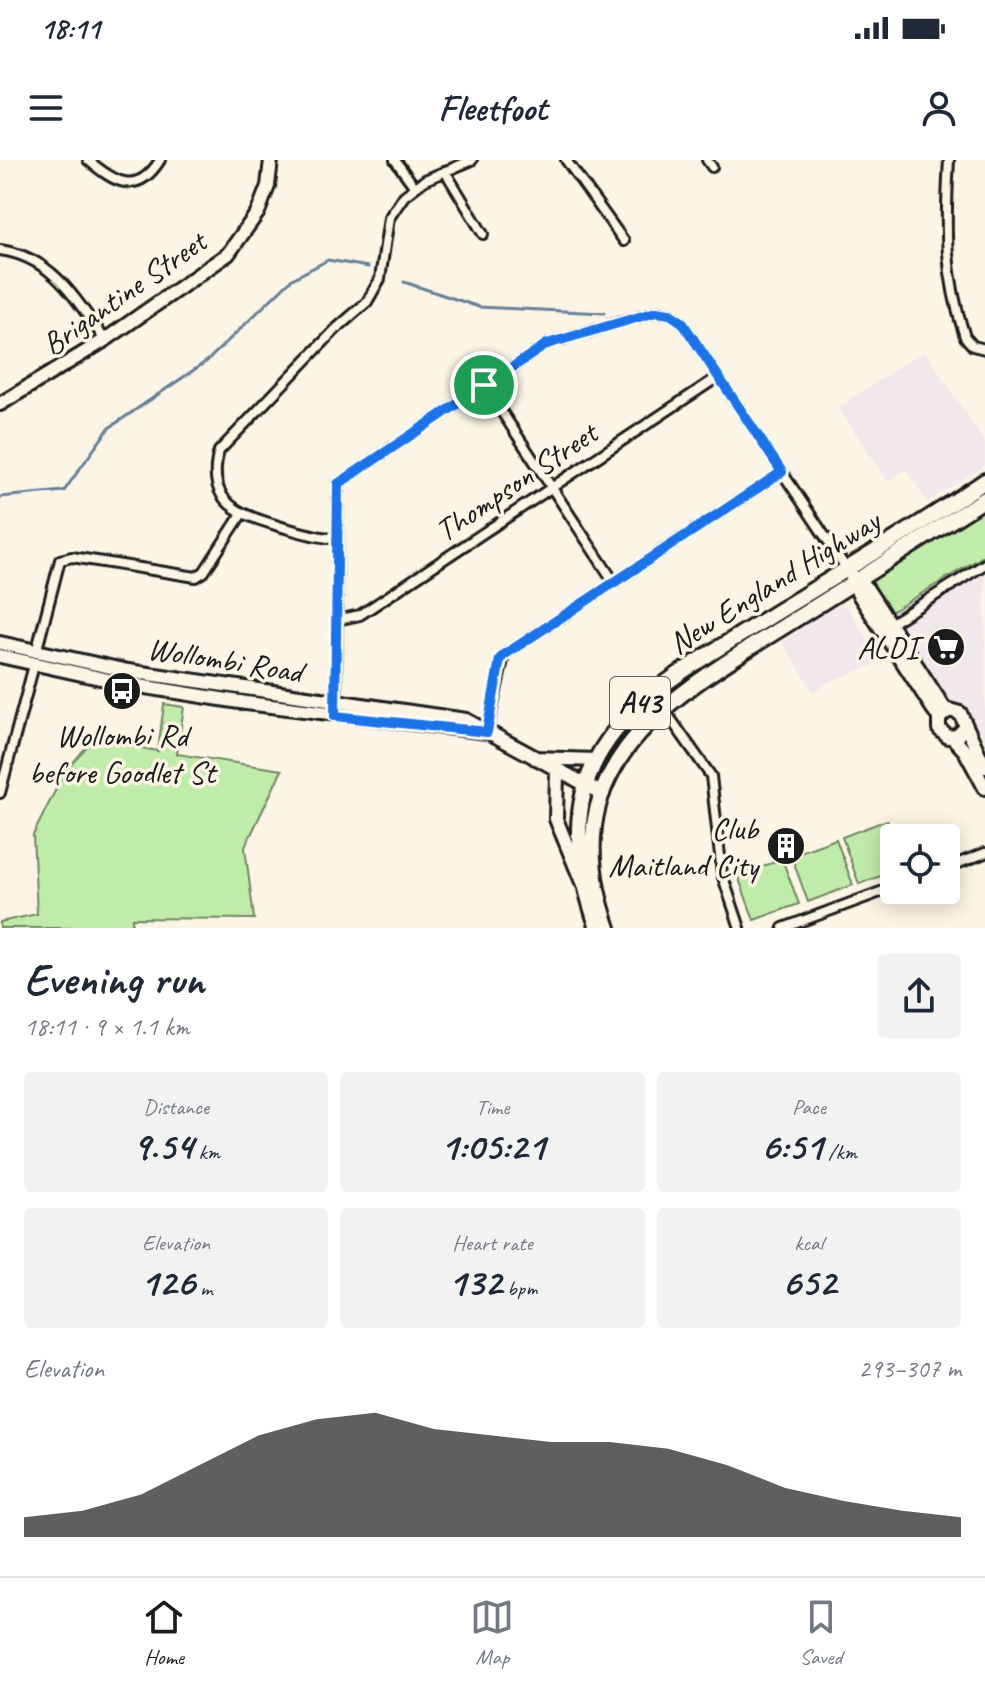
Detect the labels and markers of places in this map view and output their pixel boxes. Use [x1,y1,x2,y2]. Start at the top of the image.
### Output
pin [450,351,518,419]
supermarket icon: ALDI [925,626,967,668]
place label: ALDI [857,627,924,668]
bus stop icon: Wollombi Rd before Goodlet St [101,670,143,712]
place label: Wollombi Rd before Goodlet St [29,715,219,793]
place label: Club Maitland City [609,808,761,886]
building icon: Club Maitland City [765,825,807,867]

